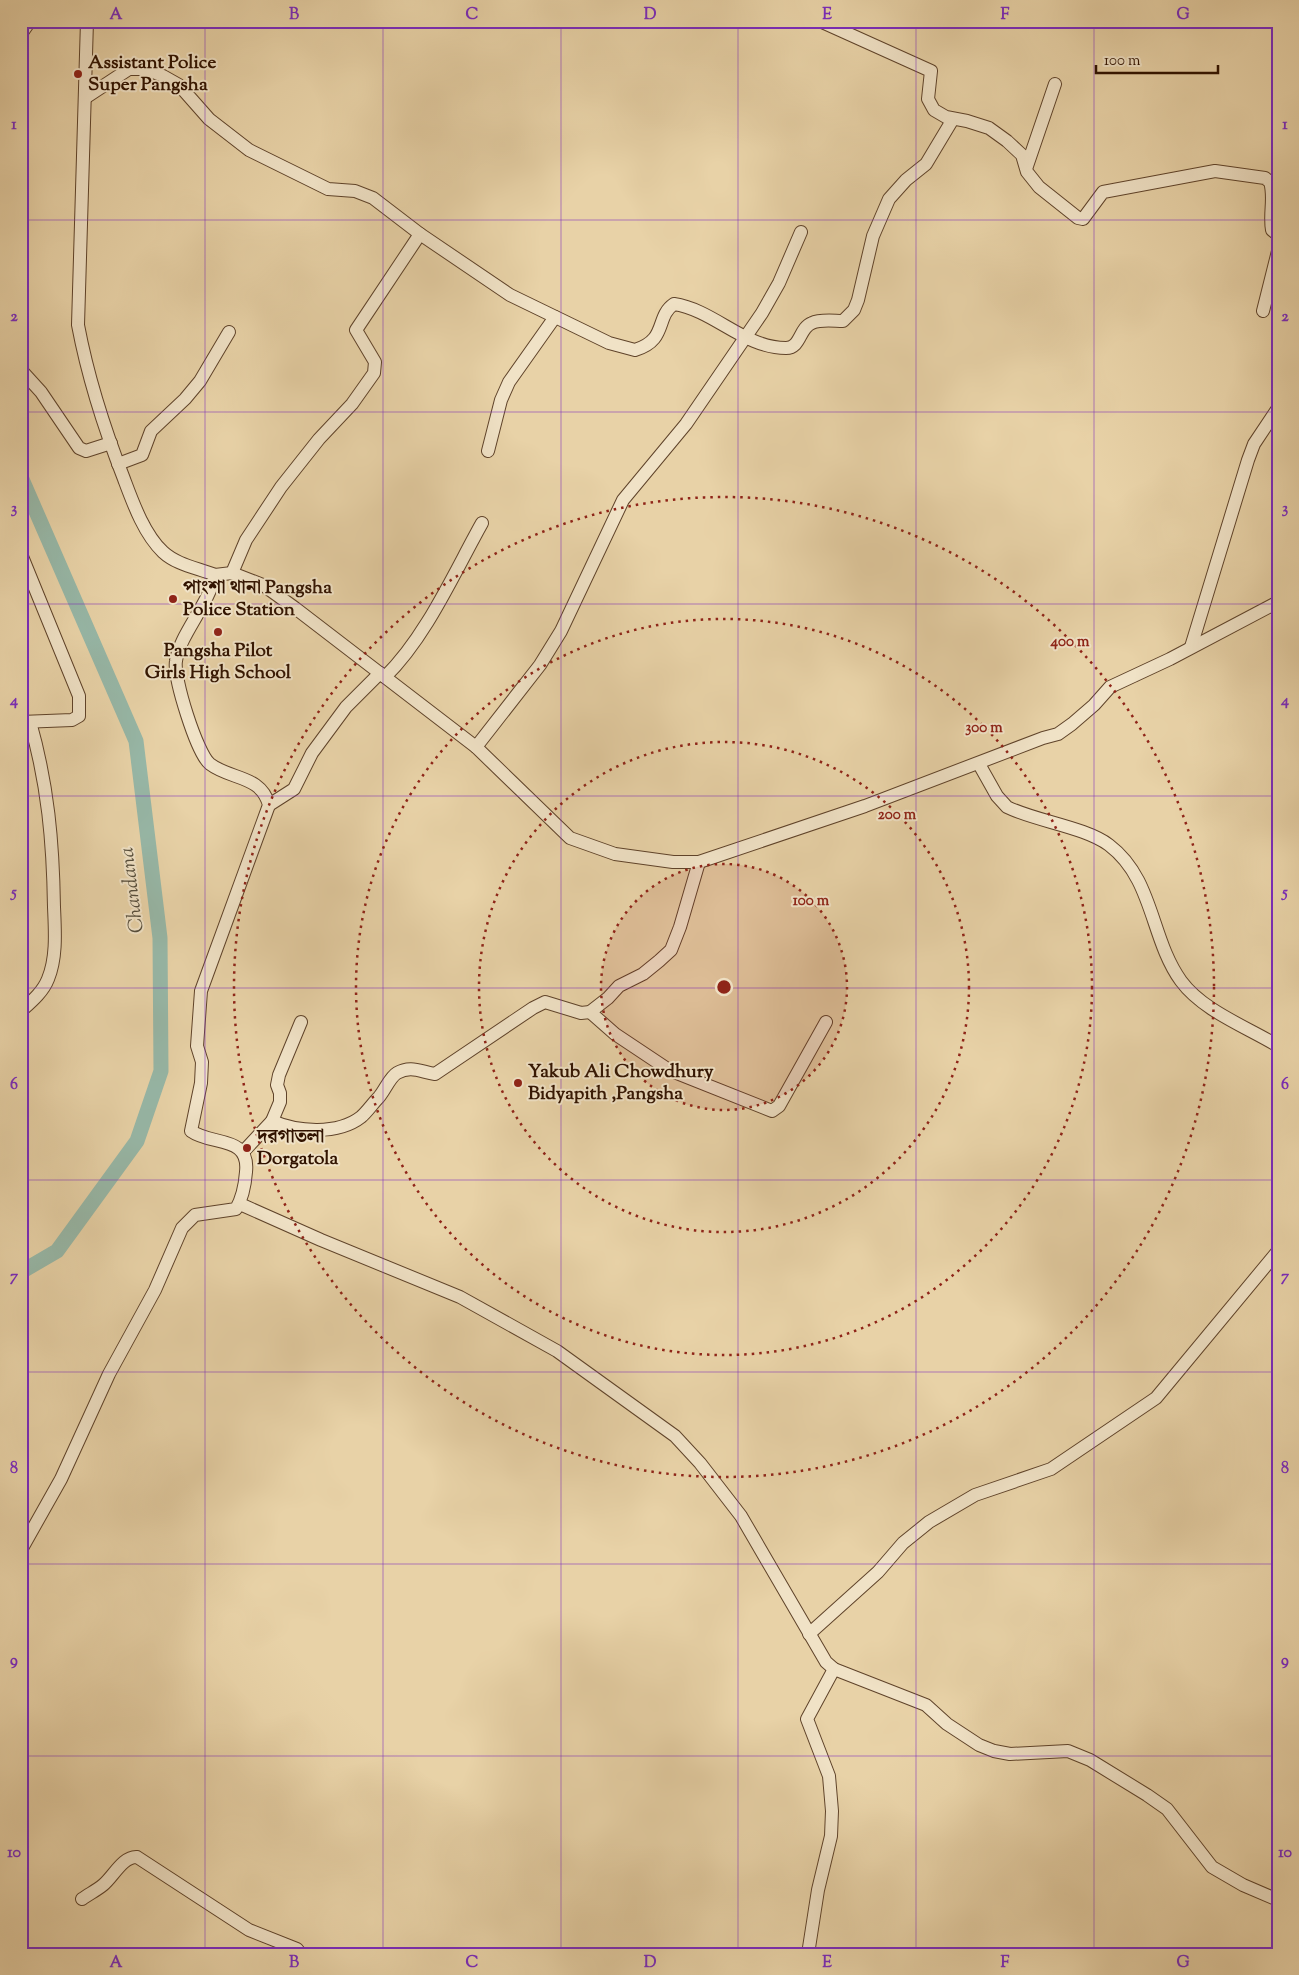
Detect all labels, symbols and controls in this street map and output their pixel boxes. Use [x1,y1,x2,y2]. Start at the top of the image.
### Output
text: A [110,4,123,27]
text: B [289,4,299,27]
text: C [466,4,479,27]
text: D [644,4,657,27]
text: E [822,4,832,27]
text: F [1001,4,1010,27]
text: G [1176,4,1190,27]
scale bar [1096,42,1219,74]
place label: Assistant Police Super Pangsha [88,50,216,99]
text: 100 m [1104,51,1141,72]
marker: Assistant Police Super Pangsha [72,68,84,80]
text: 1 [11,114,17,137]
text: 1 [1282,114,1288,137]
text: 2 [10,306,18,329]
text: 2 [1281,306,1289,329]
text: 3 [11,498,18,521]
text: 3 [1282,498,1289,521]
place label: পাংশা থানা Pangsha Police Station [183,575,332,624]
marker: পাংশা থানা Pangsha Police Station [167,593,179,605]
marker: Pangsha Pilot Girls High School [212,626,224,638]
text: 400 m [1050,632,1090,653]
place label: Pangsha Pilot Girls High School [145,638,292,687]
text: 4 [9,690,18,713]
text: 4 [1280,690,1289,713]
text: 300 m [965,718,1003,739]
text: 200 m [878,805,917,826]
water label: Chandana [113,846,153,934]
text: 5 [9,882,17,905]
text: 5 [1280,882,1288,905]
text: 100 m [793,891,830,912]
centre of rings [715,978,733,996]
place label: Yakub Ali Chowdhury Bidyapith ,Pangsha [528,1059,714,1108]
text: 6 [10,1074,18,1097]
text: 6 [1281,1074,1289,1097]
marker: Yakub Ali Chowdhury Bidyapith ,Pangsha [512,1077,524,1089]
place label: দরগাতলা Dorgatola [256,1124,339,1173]
marker: দরগাতলা Dorgatola [241,1142,253,1154]
text: 7 [10,1266,19,1289]
text: 7 [1281,1266,1290,1289]
text: 8 [10,1458,18,1481]
text: 8 [1281,1458,1289,1481]
text: 9 [10,1650,18,1673]
text: 9 [1281,1650,1289,1673]
text: 10 [7,1842,21,1865]
text: 10 [1278,1842,1292,1865]
text: A [110,1952,123,1975]
text: B [289,1952,299,1975]
text: C [466,1952,479,1975]
text: D [644,1952,657,1975]
text: E [822,1952,832,1975]
text: F [1001,1952,1010,1975]
text: G [1176,1952,1190,1975]

